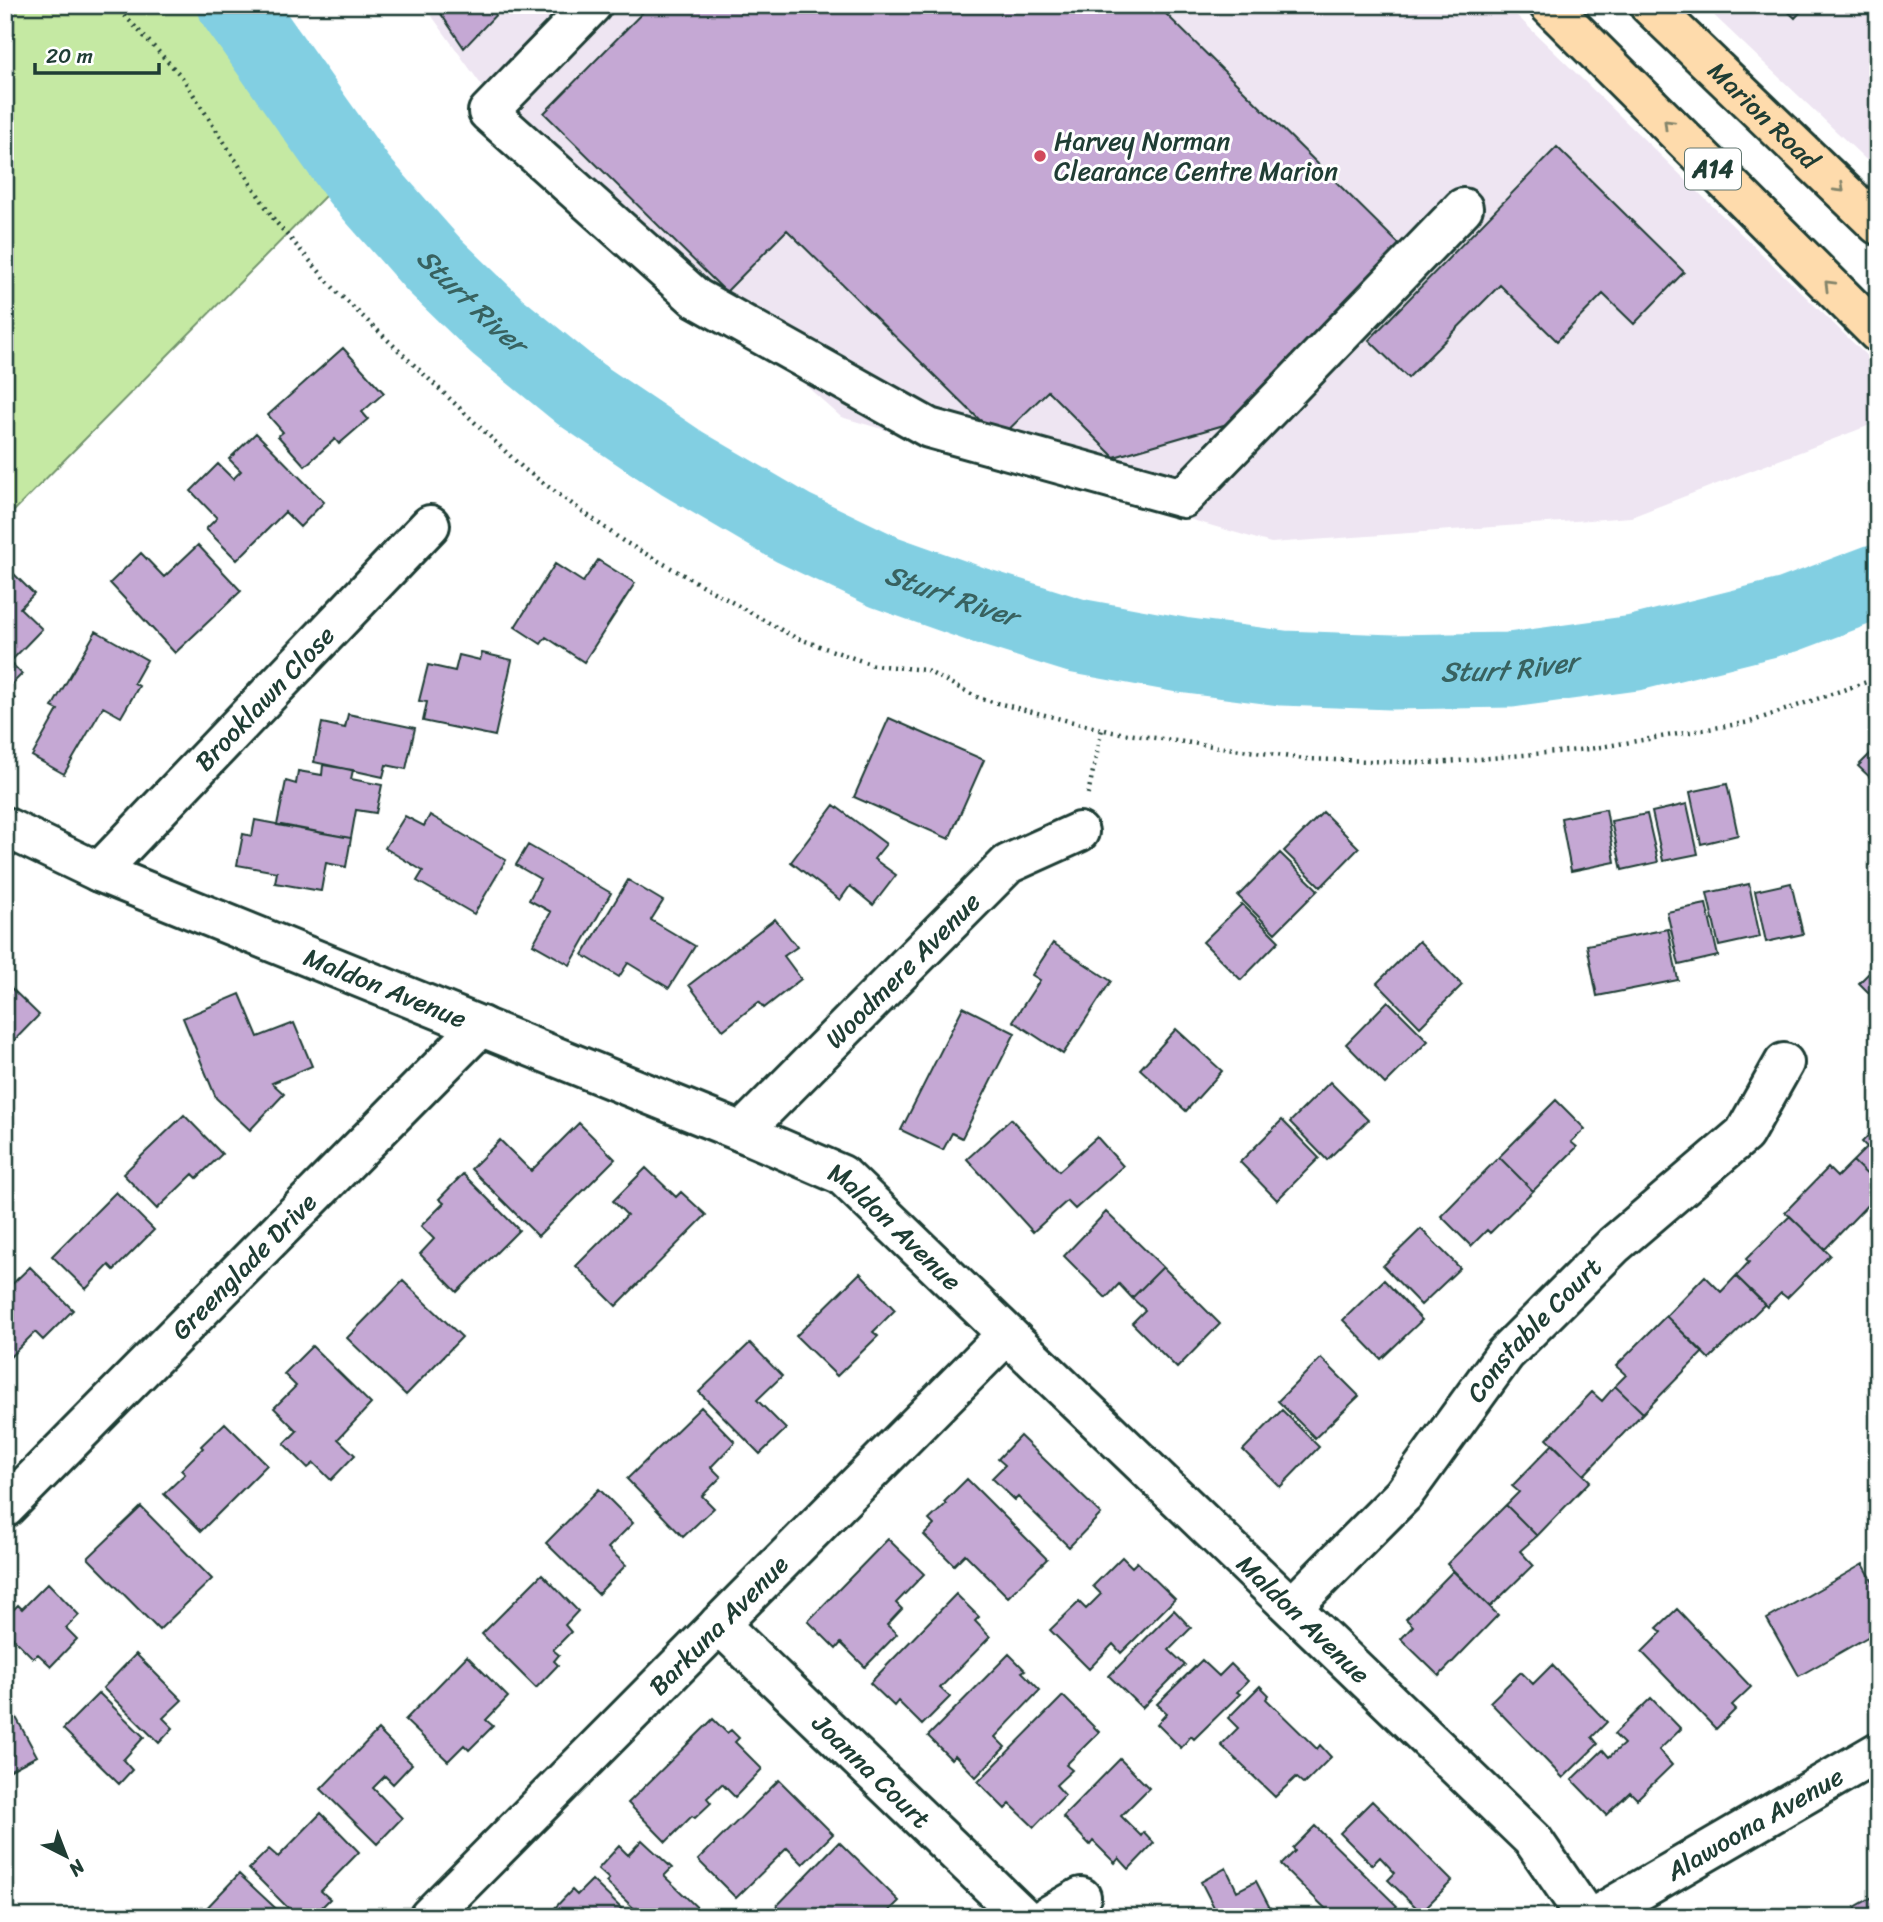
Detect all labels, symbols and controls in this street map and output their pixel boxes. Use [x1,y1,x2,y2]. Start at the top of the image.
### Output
scale bar [35,32,159,76]
text: 20 m [46,37,93,75]
street label: Marion Road [1697,50,1832,182]
place label: Harvey Norman Clearance Centre Marion [1054,118,1338,194]
one-way arrow [1663,120,1676,133]
marker: Harvey Norman Clearance Centre Marion [1032,148,1048,164]
road number: A14 [1685,148,1741,190]
one-way arrow [1831,180,1844,193]
water label: Sturt River [405,236,543,370]
one-way arrow [1824,280,1837,293]
water label: Sturt River [878,549,1029,642]
street label: Brooklawn Close [183,614,346,783]
water label: Sturt River [1440,636,1586,696]
street label: Woodmere Avenue [813,880,992,1060]
street label: Maldon Avenue [297,934,474,1041]
street label: Maldon Avenue [821,1149,973,1302]
street label: Greenglade Drive [160,1181,328,1351]
street label: Constable Court [1454,1246,1613,1412]
street label: Barkuna Avenue [637,1543,800,1707]
street label: Maldon Avenue [1225,1543,1382,1695]
street label: Joanna Court [800,1701,942,1840]
street label: Alawoona Avenue [1656,1754,1853,1894]
north arrow [32,1820,102,1890]
text: N [60,1851,94,1885]

